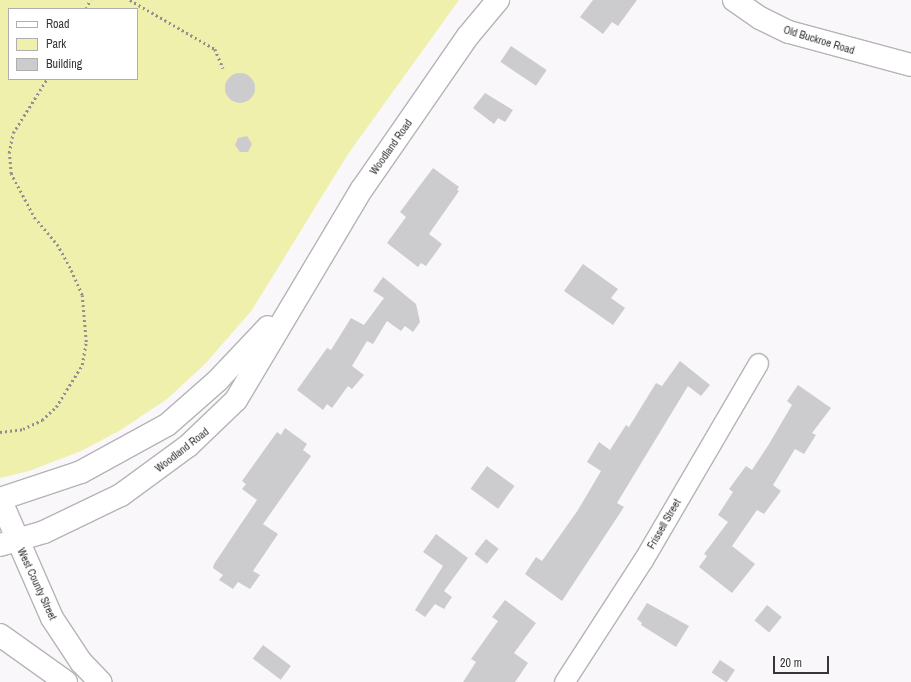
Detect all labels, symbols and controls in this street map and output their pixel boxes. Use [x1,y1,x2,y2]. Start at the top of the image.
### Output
legend [8,8,138,80]
text: Road [46,16,70,32]
street label: Old Buckroe Road [782,23,856,57]
text: Park [46,36,66,52]
text: Building [46,56,82,72]
street label: Woodland Road [367,117,415,177]
street label: Woodland Road [153,425,211,475]
street label: Frissell Street [644,497,684,551]
street label: West County Street [15,546,59,622]
scale bar [775,648,831,674]
text: 20 m [780,655,802,671]

